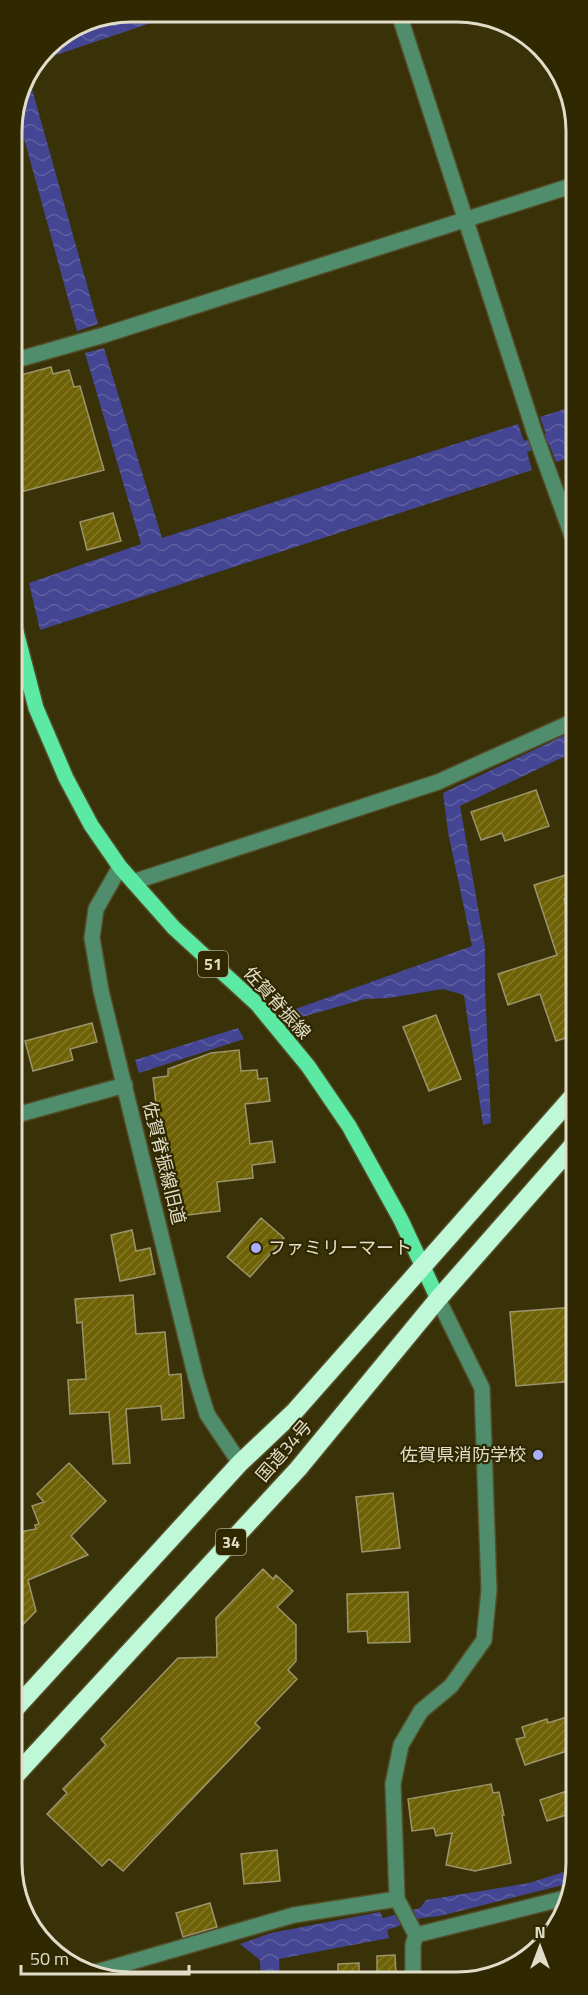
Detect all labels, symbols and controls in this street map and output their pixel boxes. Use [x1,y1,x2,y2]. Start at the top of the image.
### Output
road number: 51 [198,951,228,977]
street label: 佐賀脊振線 [237,960,318,1045]
street label: 佐賀脊振線旧道 [136,1098,193,1227]
place label: ファミリーマート [268,1234,412,1261]
marker: ファミリーマート [249,1241,263,1255]
street label: 国道34号 [249,1414,318,1488]
place label: 佐賀県消防学校 [400,1441,526,1468]
marker: 佐賀県消防学校 [531,1448,545,1462]
road number: 34 [216,1529,246,1555]
north arrow [510,1917,570,1977]
text: N [534,1920,546,1944]
scale bar [21,1938,189,1976]
text: 50 m [30,1945,69,1972]

